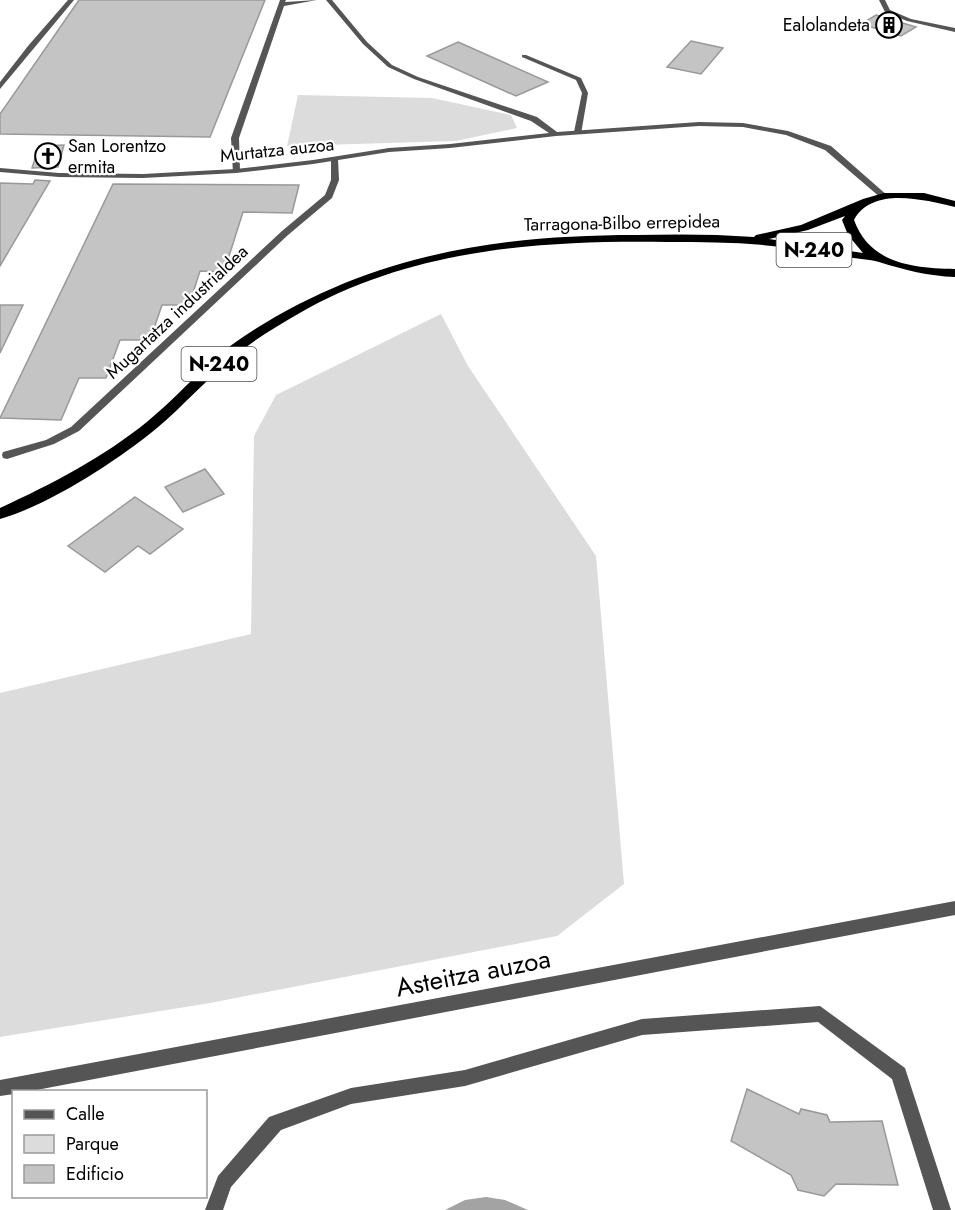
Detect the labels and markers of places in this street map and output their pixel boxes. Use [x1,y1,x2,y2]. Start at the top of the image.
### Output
building icon: Ealolandeta [874,10,904,40]
place label: Ealolandeta [783,12,870,38]
place label: San Lorentzo ermita [68,133,166,180]
church icon: San Lorentzo ermita [33,141,63,171]

